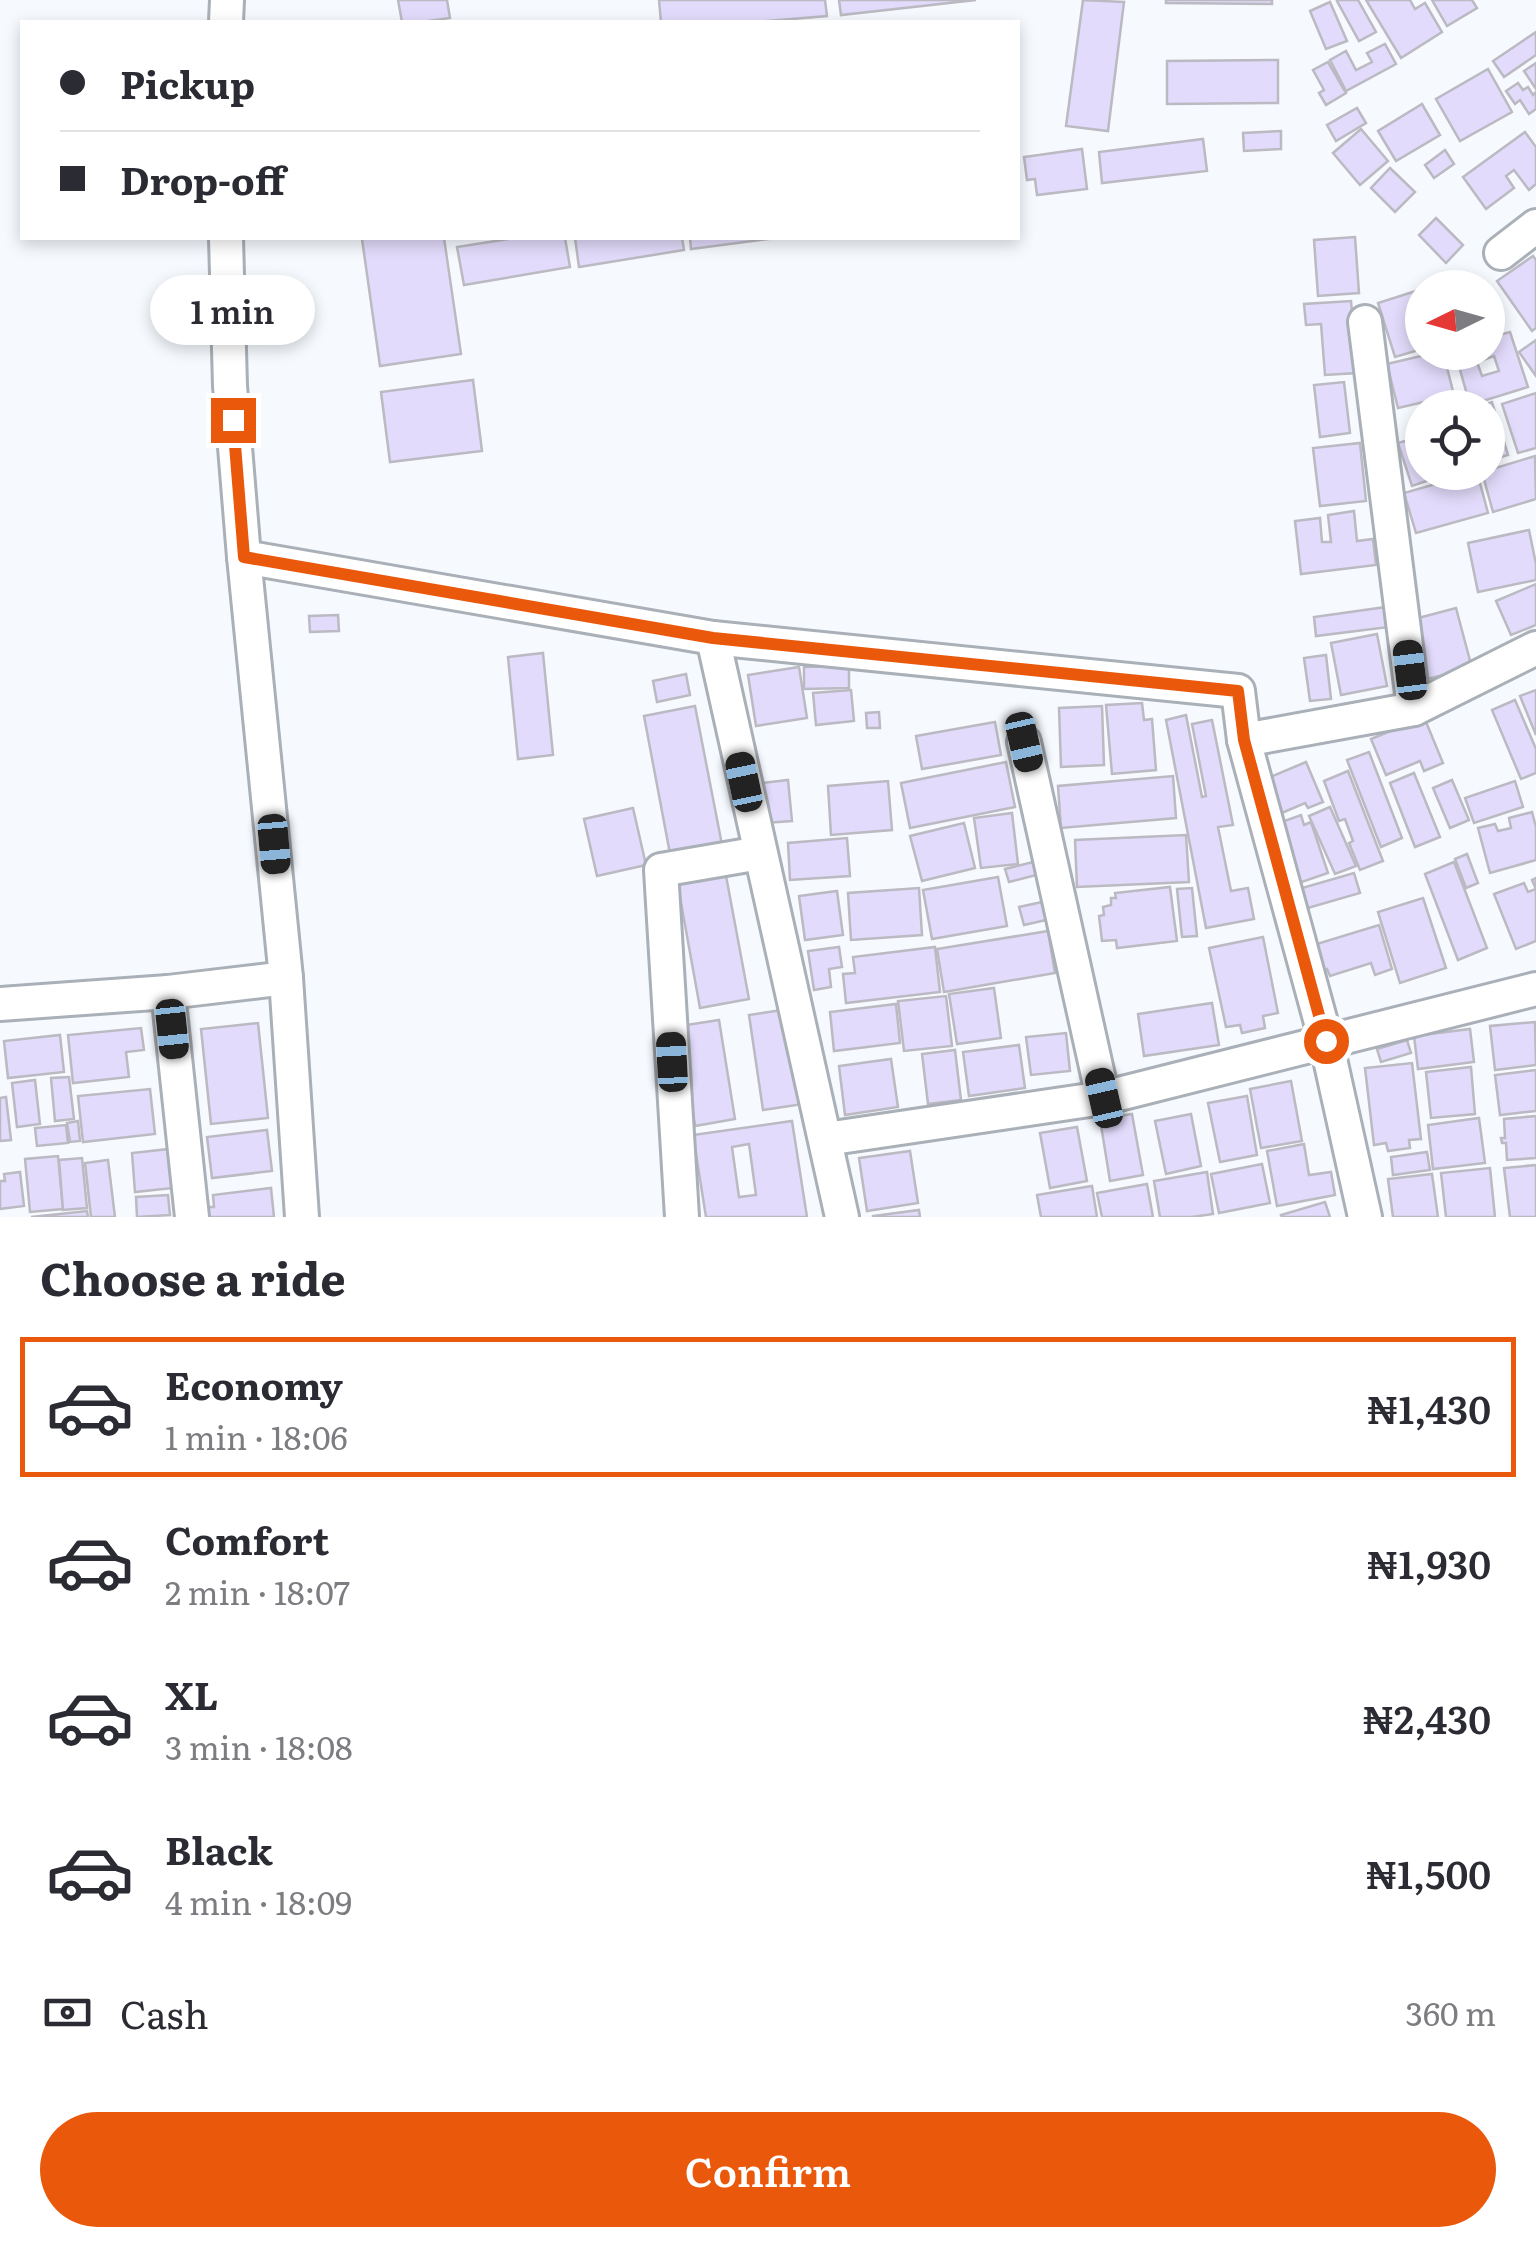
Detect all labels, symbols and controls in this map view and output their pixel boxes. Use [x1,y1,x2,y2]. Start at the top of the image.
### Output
text: Pickup [120,54,255,111]
text: Drop-off [120,150,285,207]
north arrow [1405,270,1505,370]
map controls [1405,270,1505,490]
callout: 1 min [150,275,316,345]
text: 1 min [190,286,275,334]
button: locate [1405,390,1505,490]
route end [211,398,256,443]
car [1391,638,1429,702]
car [1003,709,1045,775]
car [723,750,765,814]
car [256,813,292,875]
car [154,998,190,1060]
route start [1304,1019,1349,1064]
car [655,1031,689,1093]
car [1083,1065,1125,1131]
text: Choose a ride [40,1243,346,1310]
text: Economy [165,1355,343,1412]
icon: car [45,1362,135,1452]
text: ₦1,430 [1367,1379,1491,1436]
text: 1 min · 18:06 [165,1412,348,1460]
text: Comfort [165,1510,329,1567]
icon: car [45,1517,135,1607]
text: ₦1,930 [1367,1534,1491,1591]
text: 2 min · 18:07 [165,1567,350,1615]
text: XL [165,1665,218,1722]
icon: car [45,1672,135,1762]
text: ₦2,430 [1362,1689,1491,1746]
text: 3 min · 18:08 [165,1722,353,1770]
text: Black [165,1820,273,1877]
icon: car [45,1827,135,1917]
text: ₦1,500 [1365,1844,1491,1901]
text: 4 min · 18:09 [165,1877,352,1925]
text: Cash [120,1984,209,2041]
icon: cash [40,1985,95,2040]
text: 360 m [1406,1988,1496,2036]
button: Confirm [40,2112,1496,2227]

